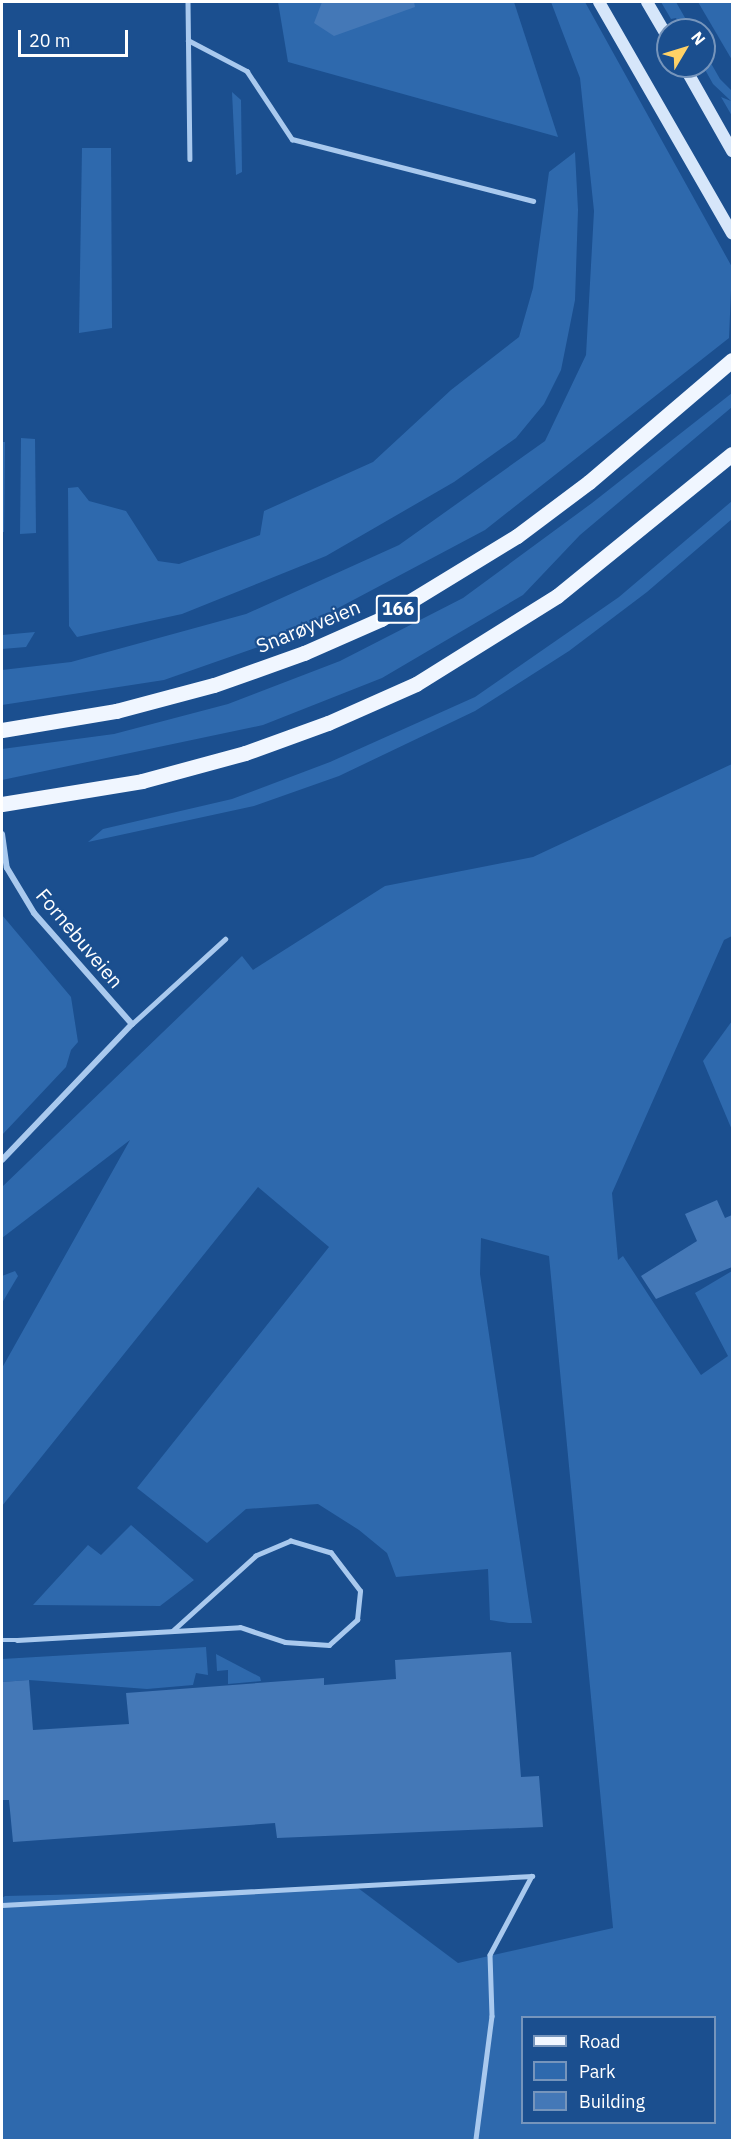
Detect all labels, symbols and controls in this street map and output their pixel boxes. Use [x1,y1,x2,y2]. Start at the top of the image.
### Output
scale bar [21,18,130,56]
north arrow [656,18,716,78]
text: N [687,27,710,49]
text: 20 m [29,29,71,52]
street label: Snarøyveien [252,594,364,658]
road number: 166 [376,594,420,624]
street label: Fornebuveien [31,883,129,993]
legend [521,2016,716,2124]
text: Road [579,2030,620,2053]
text: Park [579,2060,615,2083]
text: Building [579,2090,645,2113]

